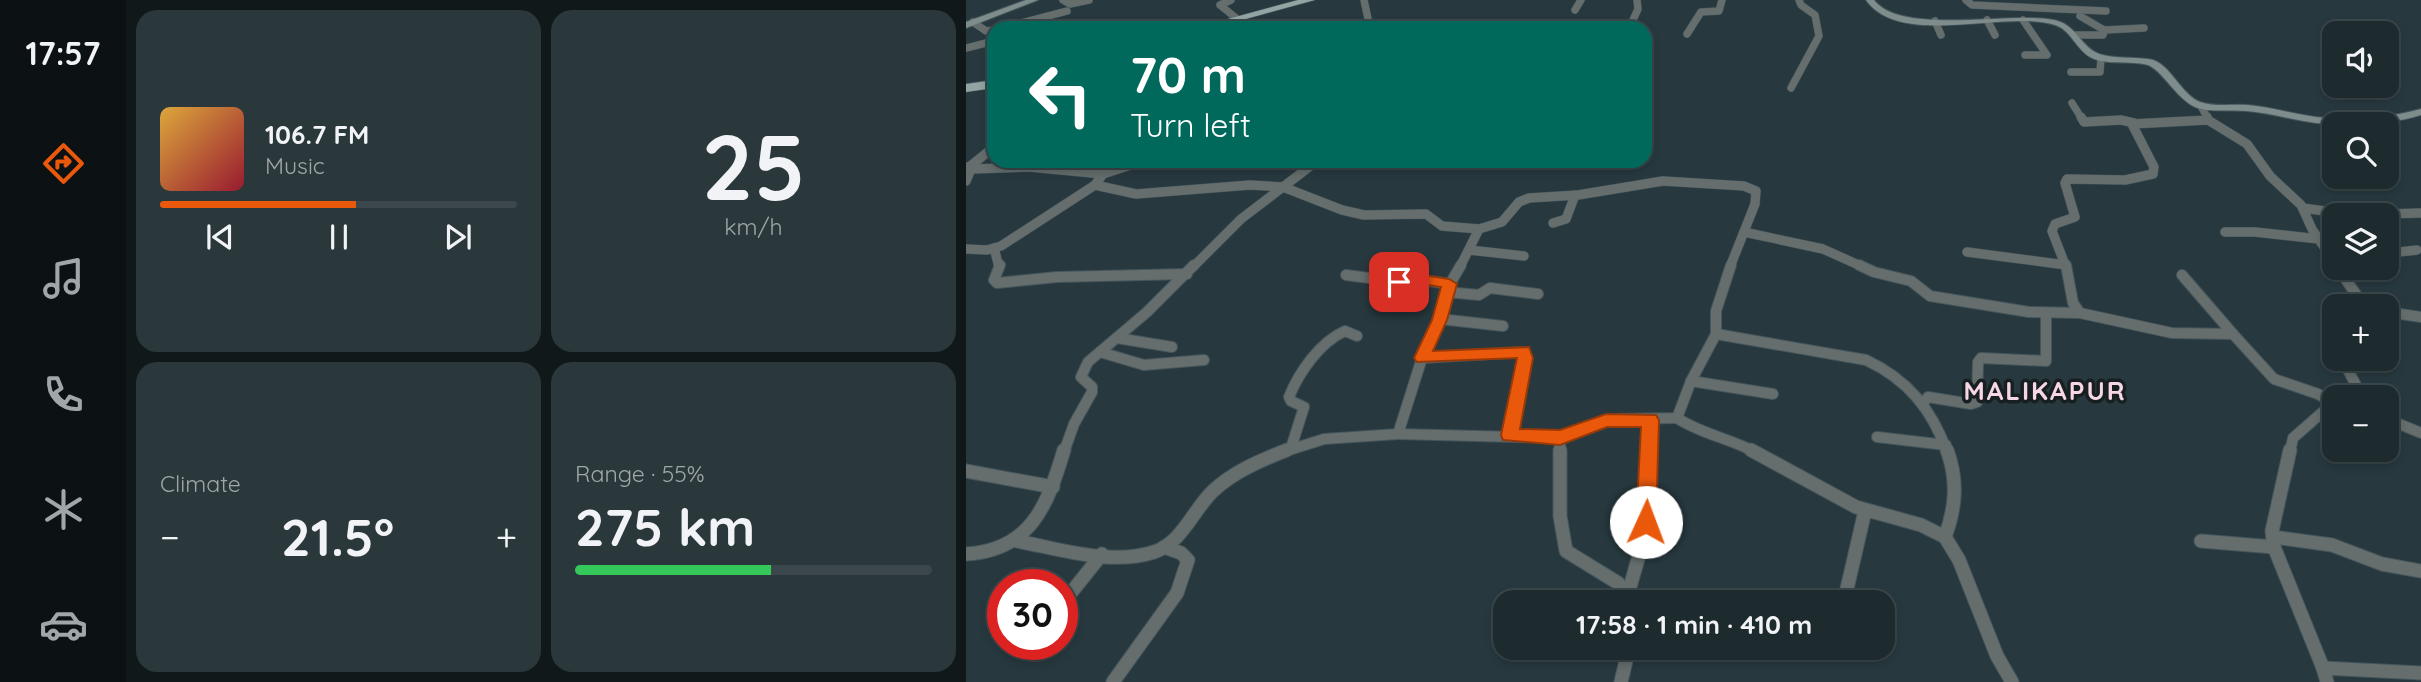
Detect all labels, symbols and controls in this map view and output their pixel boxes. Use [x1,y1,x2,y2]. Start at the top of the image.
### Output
map controls [2322,21,2399,462]
button: sound [2322,21,2399,98]
text: 17:57 [26,33,100,73]
text: 70 m [1130,44,1246,105]
icon: left [1015,49,1106,140]
text: Turn left [1130,105,1251,145]
text: 25 [701,109,806,223]
button: search [2322,112,2399,189]
text: 106.7 FM [265,118,369,151]
icon: directions [39,139,88,188]
text: Music [265,151,325,180]
button: layers [2322,203,2399,280]
text: km/h [724,212,783,241]
icon: previous [201,218,239,256]
icon: pause [320,218,358,256]
icon: next [439,218,477,256]
pin [1369,252,1429,312]
icon: music [39,254,88,303]
icon: arrive [1380,263,1418,301]
button: + [2322,294,2399,371]
icon: phone [39,370,88,419]
district label: MALIKAPUR [1963,374,2127,407]
button: − [2322,385,2399,462]
text: Range · 55% [575,459,705,488]
text: Climate [160,469,241,498]
icon: climate [39,485,88,534]
position arrow [1609,485,1683,559]
text: 275 km [575,494,755,559]
text: 21.5° [281,504,394,569]
text: − [160,513,180,561]
text: + [496,513,517,561]
speed limit sign: 30 [987,569,1078,660]
icon: car [39,600,88,649]
text: 17:58 · 1 min · 410 m [1576,608,1812,641]

